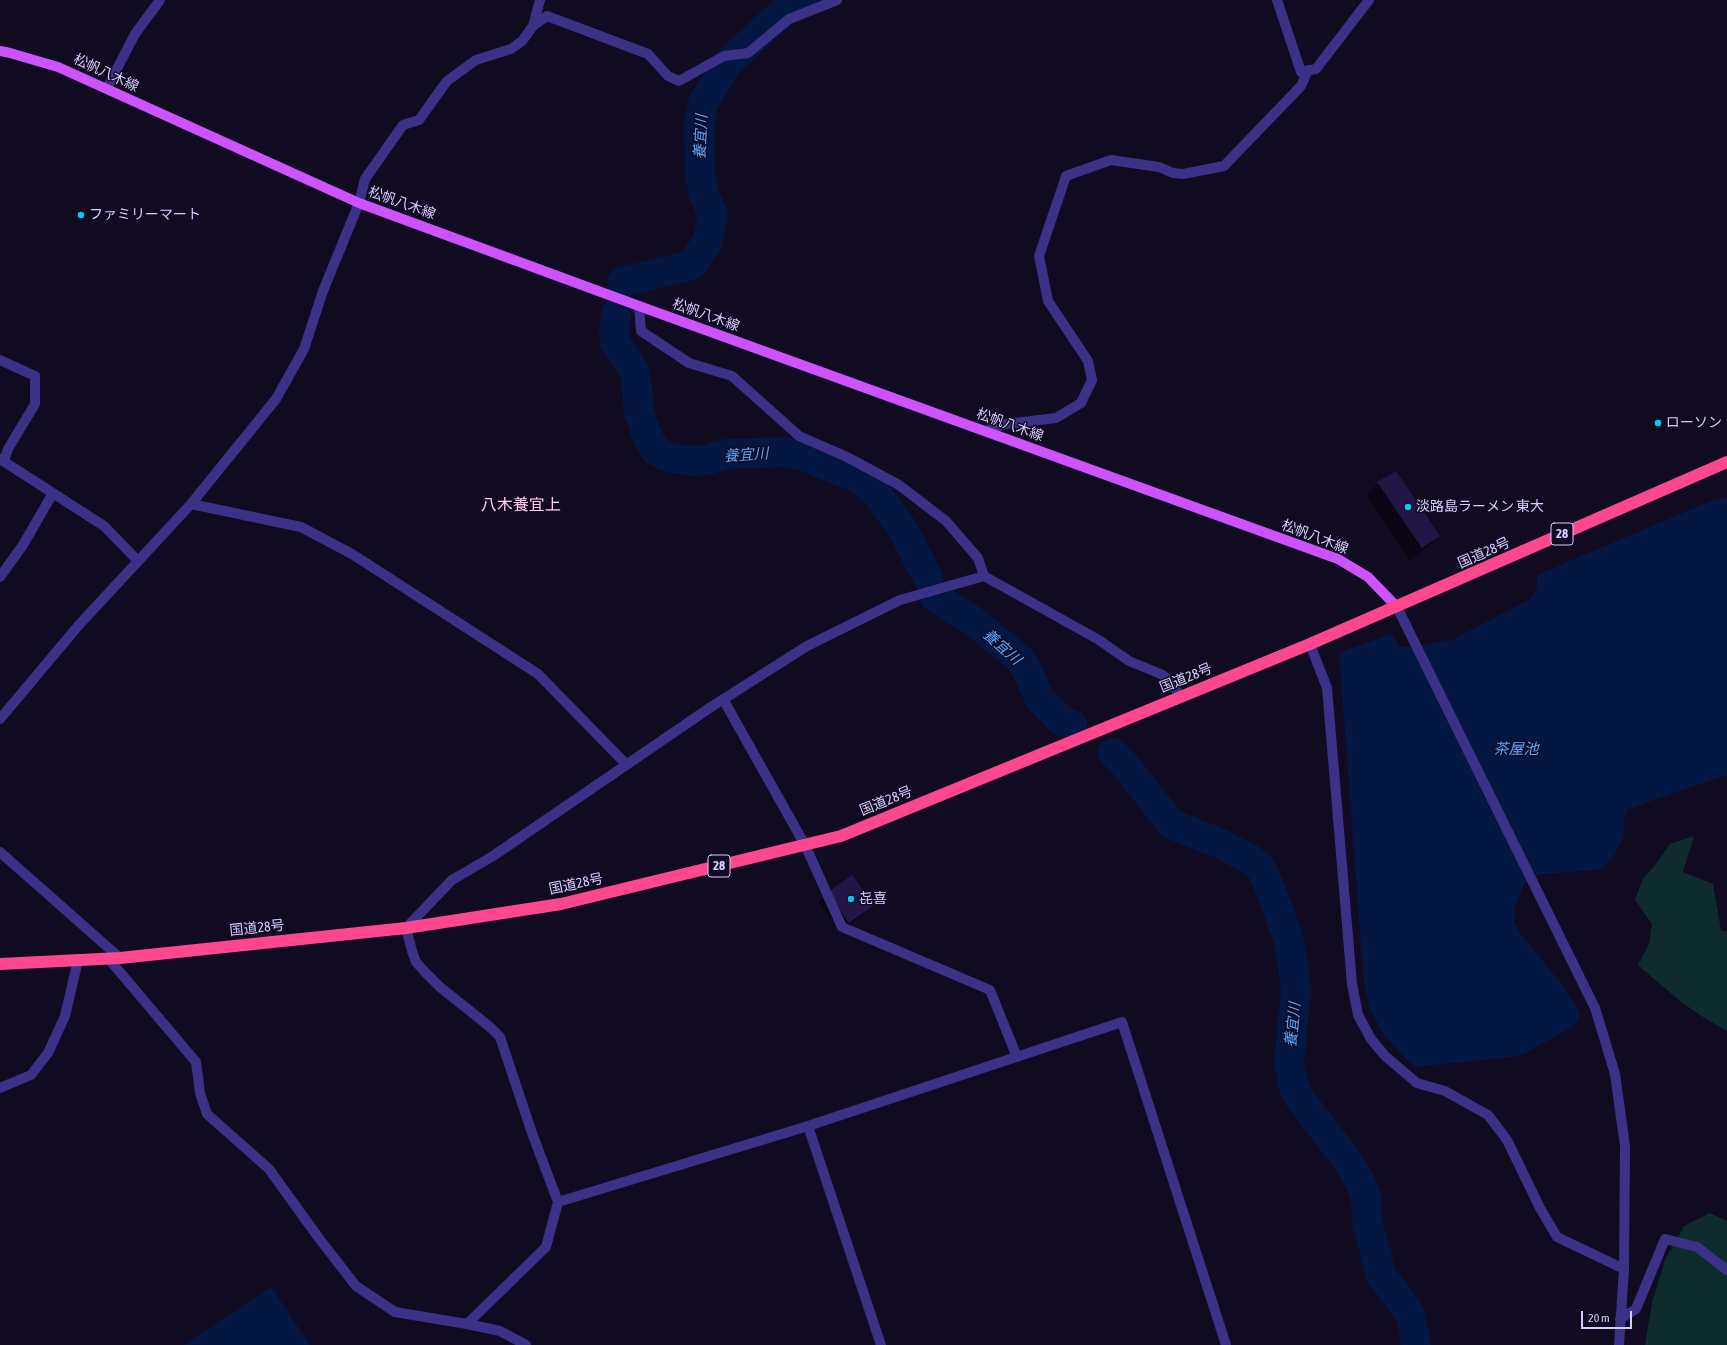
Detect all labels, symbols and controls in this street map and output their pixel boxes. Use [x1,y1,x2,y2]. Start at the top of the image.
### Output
street label: 松帆八木線 [71,51,141,95]
water label: 養宜川 [691,114,711,160]
street label: 松帆八木線 [366,183,438,223]
place label: ファミリーマート [89,207,201,223]
marker: ファミリーマート [76,210,86,220]
street label: 松帆八木線 [670,295,742,335]
street label: 松帆八木線 [974,405,1046,445]
place label: ローソン [1666,415,1722,431]
marker: ローソン [1653,418,1663,428]
water label: 養宜川 [723,444,769,466]
district label: 八木養宜上 [481,495,561,515]
place label: 淡路島ラーメン 東大 [1416,499,1544,515]
marker: 淡路島ラーメン 東大 [1403,502,1413,512]
street label: 松帆八木線 [1279,517,1351,557]
road number: 28 [1551,523,1573,545]
street label: 国道28号 [1455,534,1513,572]
water label: 養宜川 [979,625,1025,669]
street label: 国道28号 [1157,660,1215,696]
water label: 茶屋池 [1494,740,1538,758]
street label: 国道28号 [857,783,915,819]
road number: 28 [708,855,730,877]
street label: 国道28号 [547,870,605,898]
place label: 㐂喜 [859,891,887,907]
marker: 㐂喜 [846,894,856,904]
street label: 国道28号 [229,917,285,939]
water label: 養宜川 [1282,1002,1304,1048]
scale bar [1583,1303,1634,1329]
text: 20 m [1588,1311,1610,1325]

